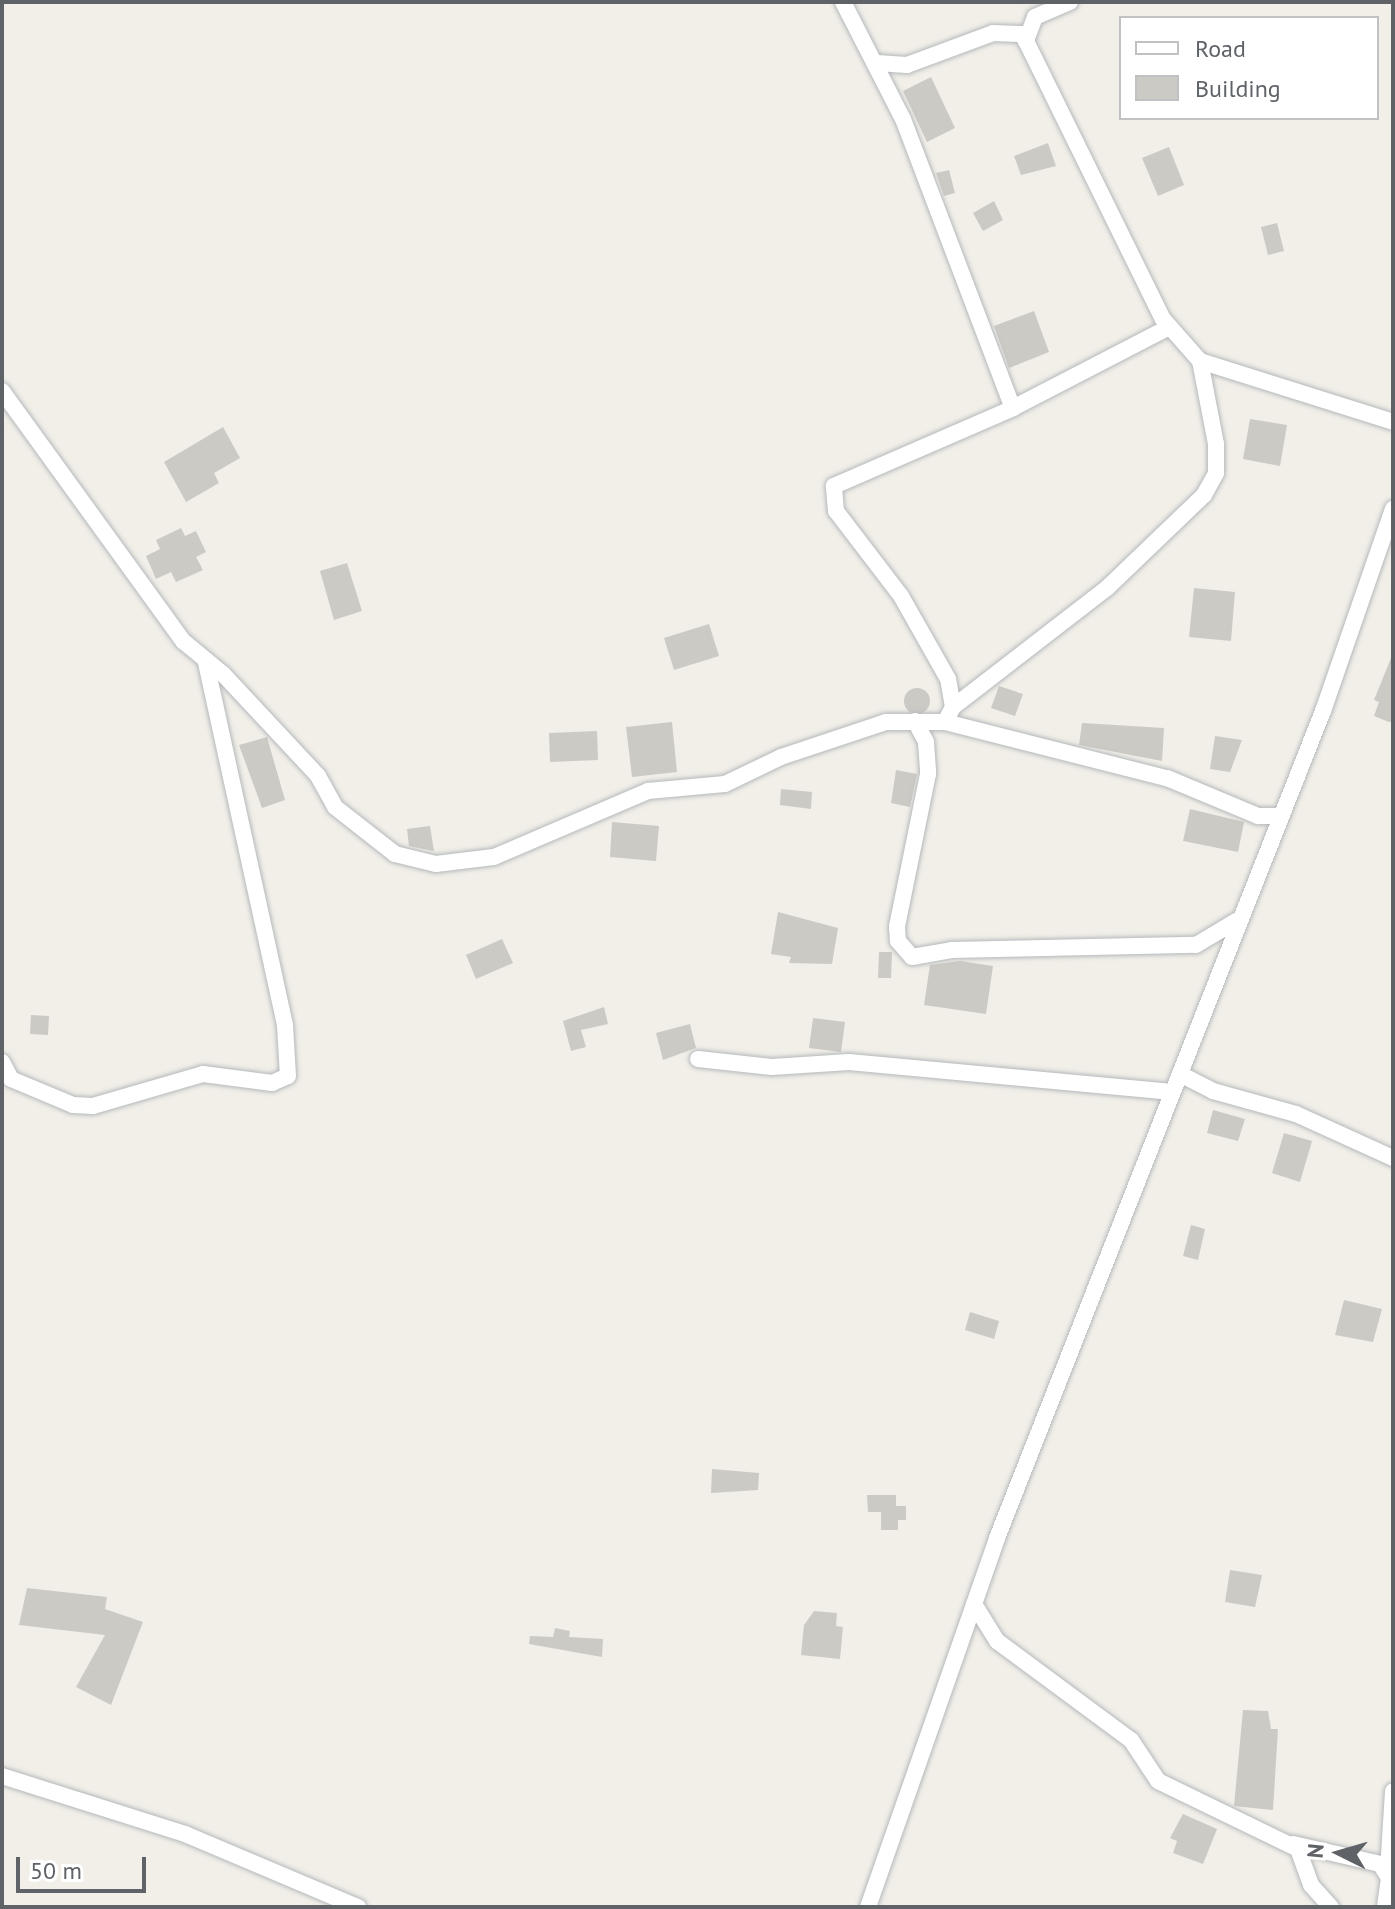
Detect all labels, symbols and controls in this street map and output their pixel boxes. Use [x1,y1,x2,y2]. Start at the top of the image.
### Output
legend [1119,16,1379,120]
text: Road [1195,33,1246,64]
text: Building [1195,73,1281,104]
north arrow [1299,1813,1379,1893]
scale bar [20,1841,150,1891]
text: N [1301,1842,1330,1859]
text: 50 m [30,1855,82,1886]

